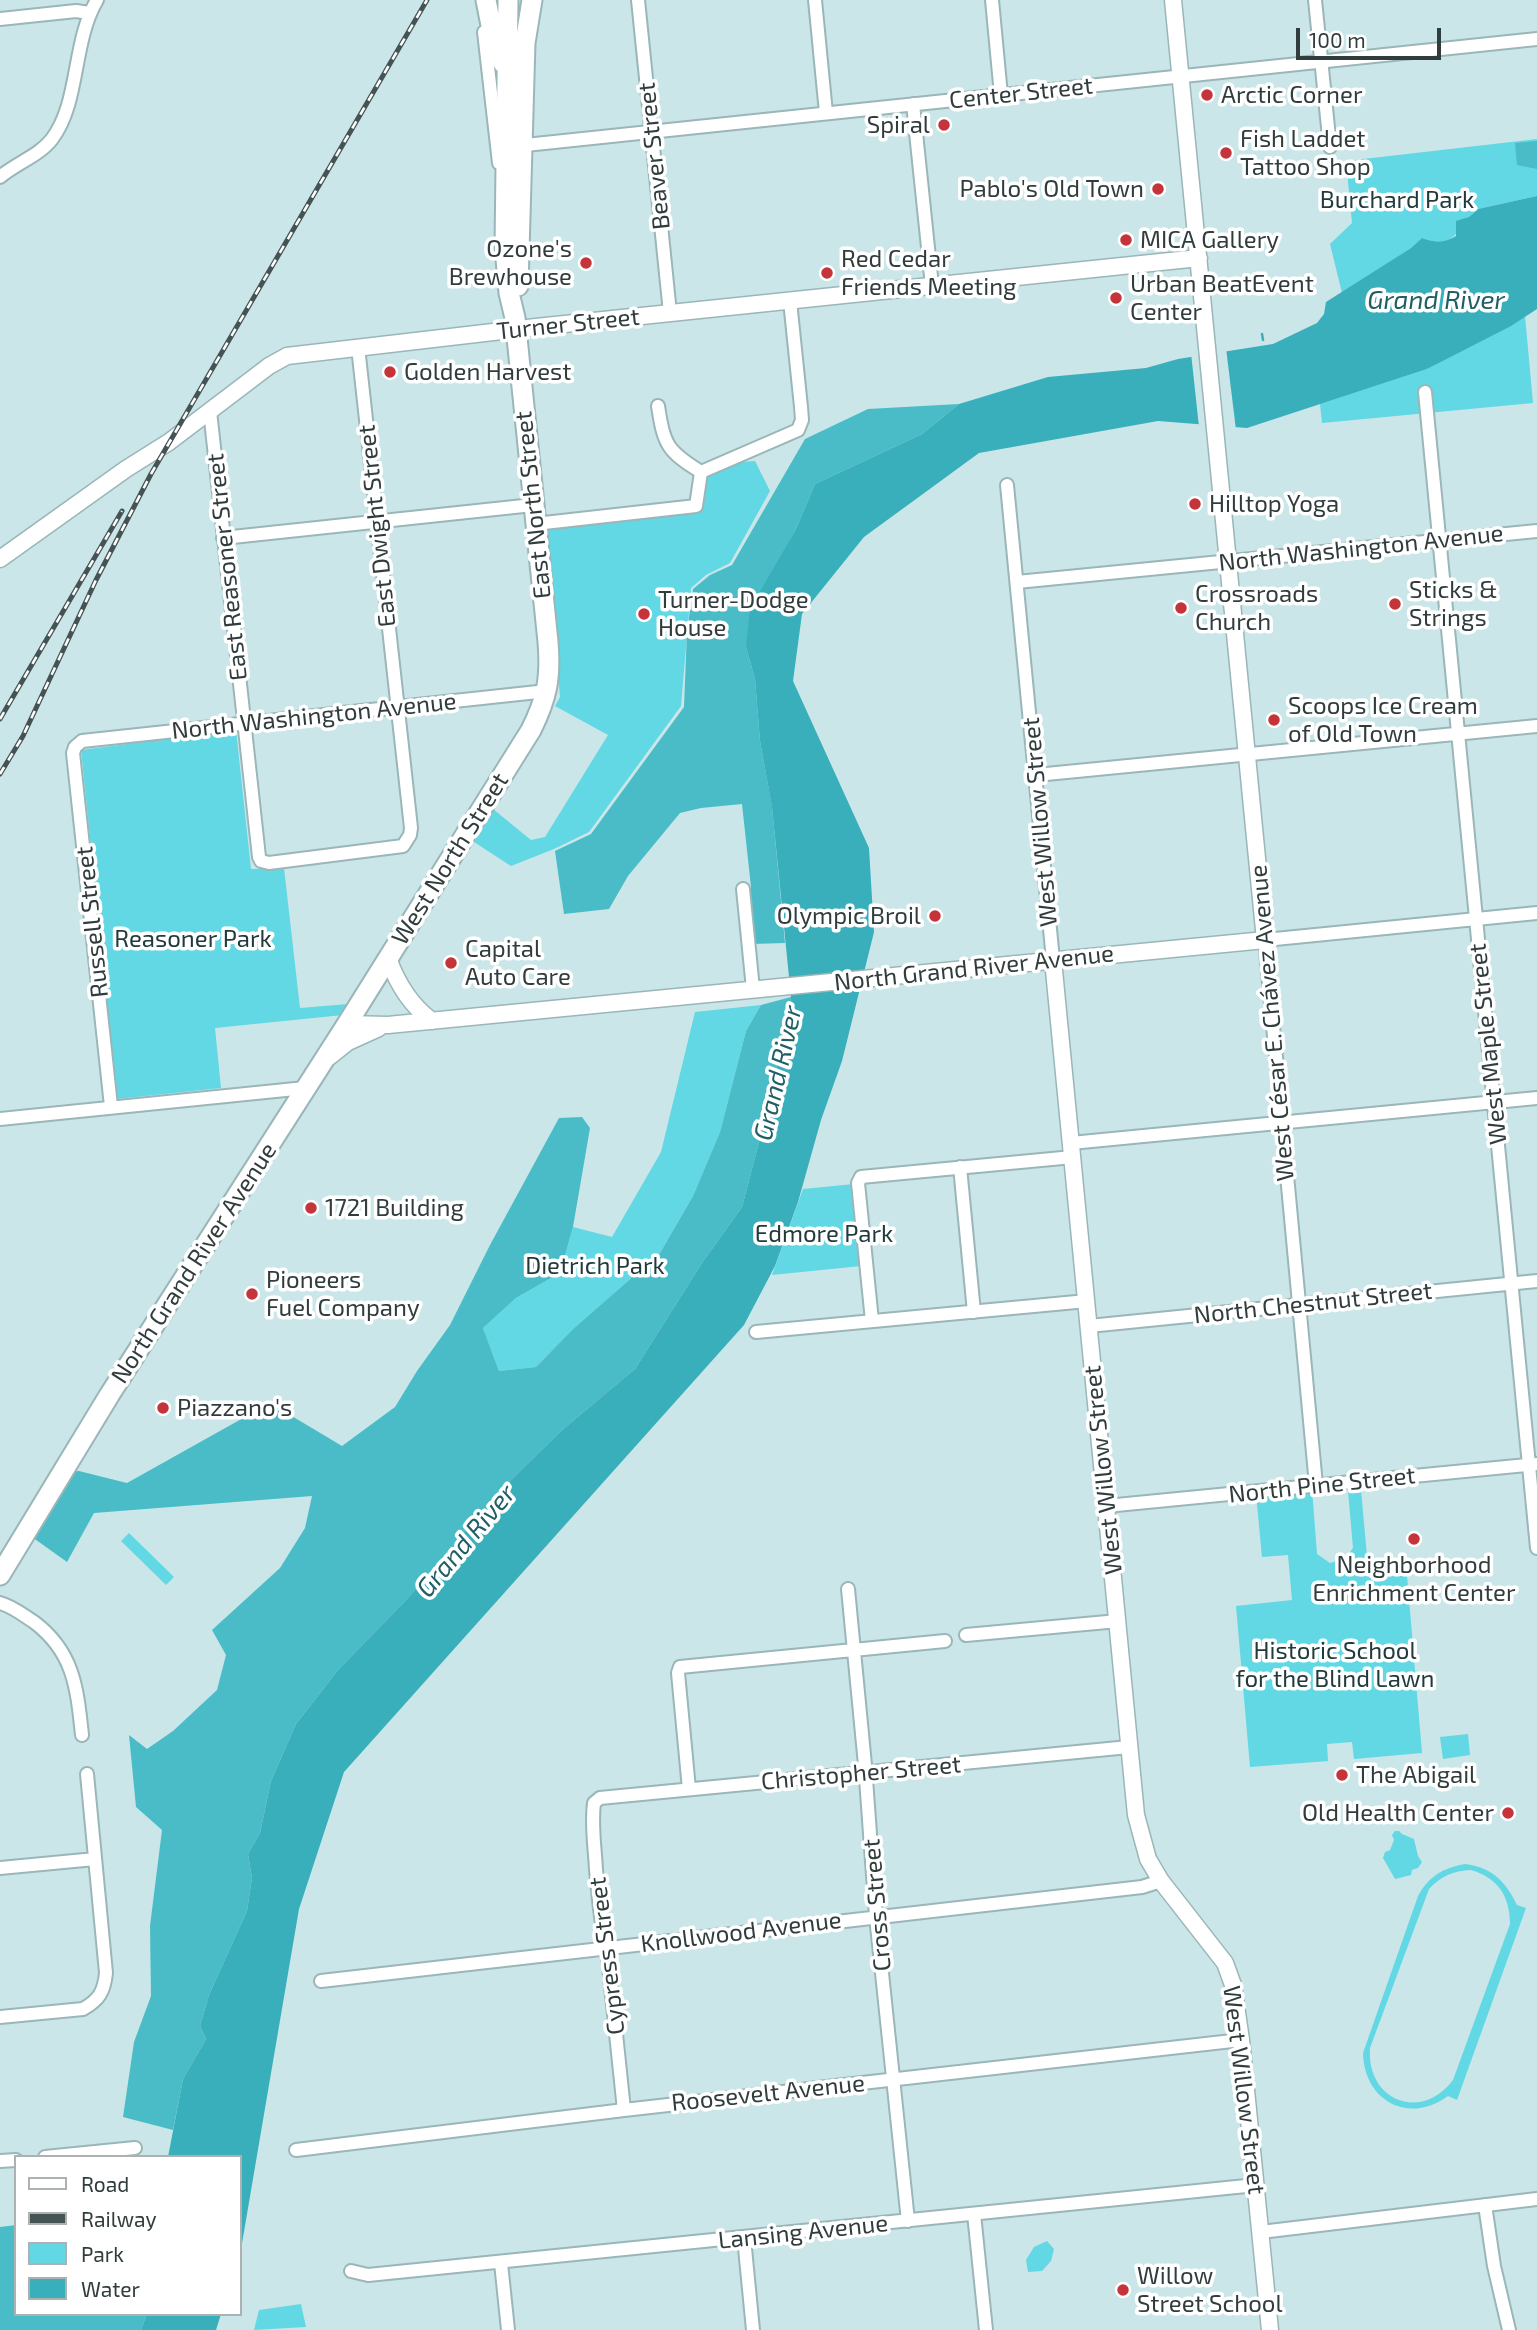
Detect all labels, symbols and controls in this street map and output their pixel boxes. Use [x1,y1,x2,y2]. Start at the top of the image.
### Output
scale bar [1299,14,1444,58]
text: 100 m [1309,27,1366,52]
street label: Center Street [948,71,1094,115]
street label: Beaver Street [632,81,676,231]
place label: Arctic Corner [1221,81,1363,109]
marker: Arctic Corner [1199,87,1215,103]
place label: Spiral [867,111,930,139]
marker: Spiral [936,117,952,133]
place label: Fish Laddet Tattoo Shop [1240,125,1371,181]
marker: Fish Laddet Tattoo Shop [1218,145,1234,161]
place label: Pablo's Old Town [959,175,1144,203]
marker: Pablo's Old Town [1150,181,1166,197]
park label: Burchard Park [1320,186,1474,214]
place label: MICA Gallery [1140,226,1279,254]
marker: MICA Gallery [1118,232,1134,248]
place label: Ozone's Brewhouse [449,235,572,291]
place label: Red Cedar Friends Meeting [841,245,1016,301]
marker: Ozone's Brewhouse [578,255,594,271]
marker: Red Cedar Friends Meeting [819,265,835,281]
place label: Urban BeatEvent Center [1130,270,1314,326]
water label: Grand River [1367,284,1505,316]
marker: Urban BeatEvent Center [1108,290,1124,306]
street label: Turner Street [495,302,641,346]
place label: Golden Harvest [404,358,571,386]
marker: Golden Harvest [382,364,398,380]
street label: East North Street [509,410,557,600]
street label: East Dwight Street [352,423,402,629]
street label: East Reasoner Street [201,452,253,682]
place label: Hilltop Yoga [1209,490,1339,518]
marker: Hilltop Yoga [1187,496,1203,512]
street label: North Washington Avenue [1217,519,1505,577]
place label: Sticks & Strings [1409,576,1497,632]
place label: Crossroads Church [1195,580,1318,636]
place label: Turner-Dodge House [658,586,809,642]
marker: Sticks & Strings [1387,596,1403,612]
marker: Crossroads Church [1173,600,1189,616]
marker: Turner-Dodge House [636,606,652,622]
street label: North Washington Avenue [170,687,458,745]
place label: Scoops Ice Cream of Old Town [1288,692,1478,748]
marker: Scoops Ice Cream of Old Town [1266,712,1282,728]
street label: West Willow Street [1016,716,1064,928]
street label: West North Street [386,768,514,950]
street label: Russell Street [70,845,114,999]
street label: West César E. Chávez Avenue [1244,864,1300,1182]
place label: Olympic Broil [777,902,921,930]
marker: Olympic Broil [927,908,943,924]
park label: Reasoner Park [114,925,272,953]
place label: Capital Auto Care [465,935,571,991]
street label: North Grand River Avenue [833,939,1115,997]
street label: West Maple Street [1463,942,1513,1146]
marker: Capital Auto Care [443,955,459,971]
water label: Grand River [747,1003,809,1143]
street label: North Grand River Avenue [105,1137,283,1389]
place label: 1721 Building [325,1194,464,1222]
marker: 1721 Building [303,1200,319,1216]
park label: Edmore Park [755,1220,893,1248]
park label: Dietrich Park [525,1252,665,1280]
place label: Pioneers Fuel Company [266,1266,420,1322]
street label: North Chestnut Street [1193,1276,1433,1330]
marker: Pioneers Fuel Company [244,1286,260,1302]
street label: West Willow Street [1078,1364,1128,1576]
place label: Piazzano's [177,1394,292,1422]
marker: Piazzano's [155,1400,171,1416]
street label: North Pine Street [1227,1461,1417,1509]
water label: Grand River [410,1478,522,1604]
marker: Neighborhood Enrichment Center [1406,1531,1422,1547]
place label: Neighborhood Enrichment Center [1312,1551,1516,1607]
park label: Historic School for the Blind Lawn [1235,1637,1435,1693]
street label: Christopher Street [760,1750,962,1796]
place label: The Abigail [1356,1761,1476,1789]
marker: The Abigail [1334,1767,1350,1783]
place label: Old Health Center [1302,1799,1494,1827]
marker: Old Health Center [1500,1805,1516,1821]
street label: Cross Street [857,1837,897,1973]
street label: Cypress Street [583,1875,631,2037]
street label: Knollwood Avenue [639,1905,843,1959]
street label: West Willow Street [1217,1984,1271,2196]
street label: Roosevelt Avenue [670,2069,866,2117]
legend [14,2155,242,2316]
text: Road [81,2171,129,2196]
text: Railway [81,2206,157,2231]
street label: Lansing Avenue [717,2209,889,2255]
text: Park [81,2241,124,2266]
place label: Willow Street School [1137,2262,1283,2318]
text: Water [81,2276,140,2301]
marker: Willow Street School [1115,2282,1131,2298]

